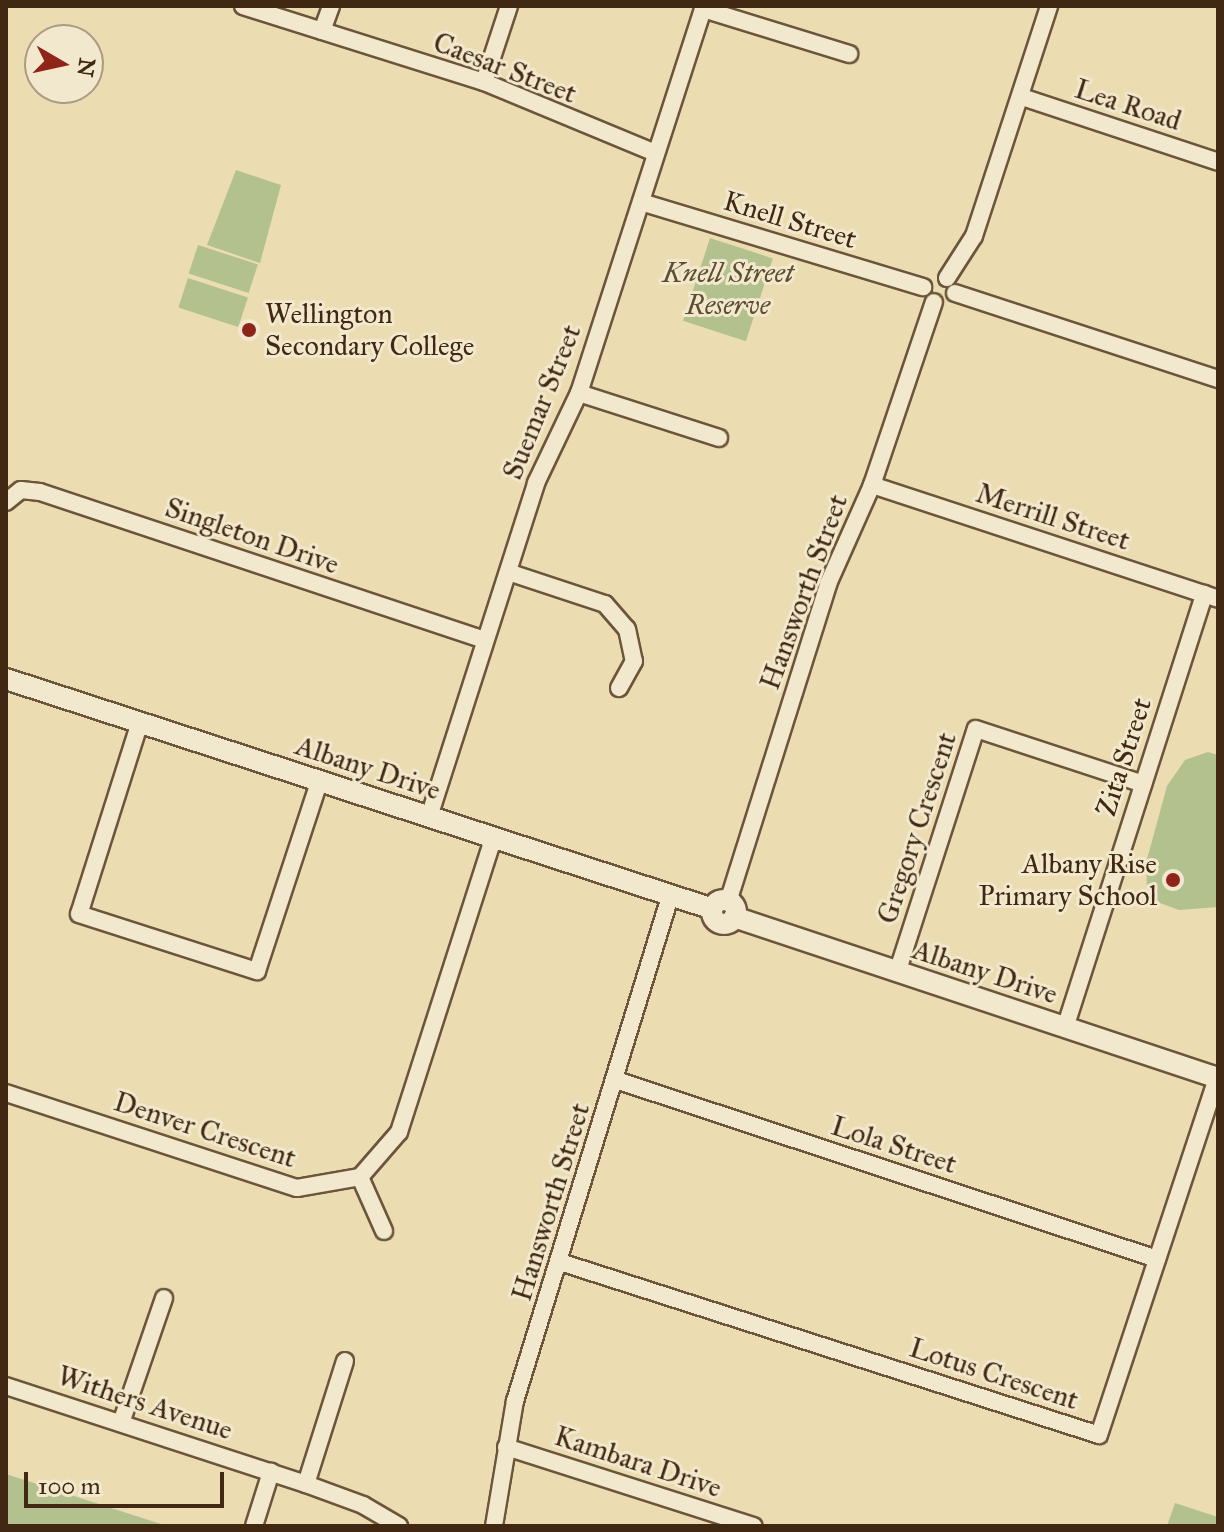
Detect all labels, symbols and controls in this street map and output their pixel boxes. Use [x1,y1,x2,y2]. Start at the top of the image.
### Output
north arrow [24,24,104,104]
street label: Caesar Street [429,25,581,111]
text: N [71,56,101,79]
street label: Lea Road [1071,72,1185,138]
street label: Knell Street [719,184,861,256]
park label: Knell Street Reserve [662,256,794,322]
place label: Wellington Secondary College [265,297,474,363]
street label: Suemar Street [496,320,588,484]
marker: Wellington Secondary College [240,321,258,339]
street label: Merrill Street [972,476,1134,558]
street label: Hansworth Street [753,490,855,694]
street label: Singleton Drive [161,491,343,581]
street label: Zita Street [1089,694,1159,820]
street label: Gregory Crescent [870,728,964,928]
street label: Albany Drive [291,729,445,807]
place label: Albany Rise Primary School [978,847,1157,913]
marker: Albany Rise Primary School [1164,871,1182,889]
street label: Albany Drive [908,933,1062,1011]
street label: Denver Crescent [110,1085,300,1175]
street label: Hansworth Street [505,1099,597,1305]
street label: Lola Street [827,1109,961,1181]
street label: Lotus Crescent [905,1331,1083,1417]
street label: Withers Avenue [53,1359,237,1447]
street label: Kambara Drive [550,1419,726,1505]
scale bar [28,1456,228,1506]
text: 100 m [38,1471,101,1501]

